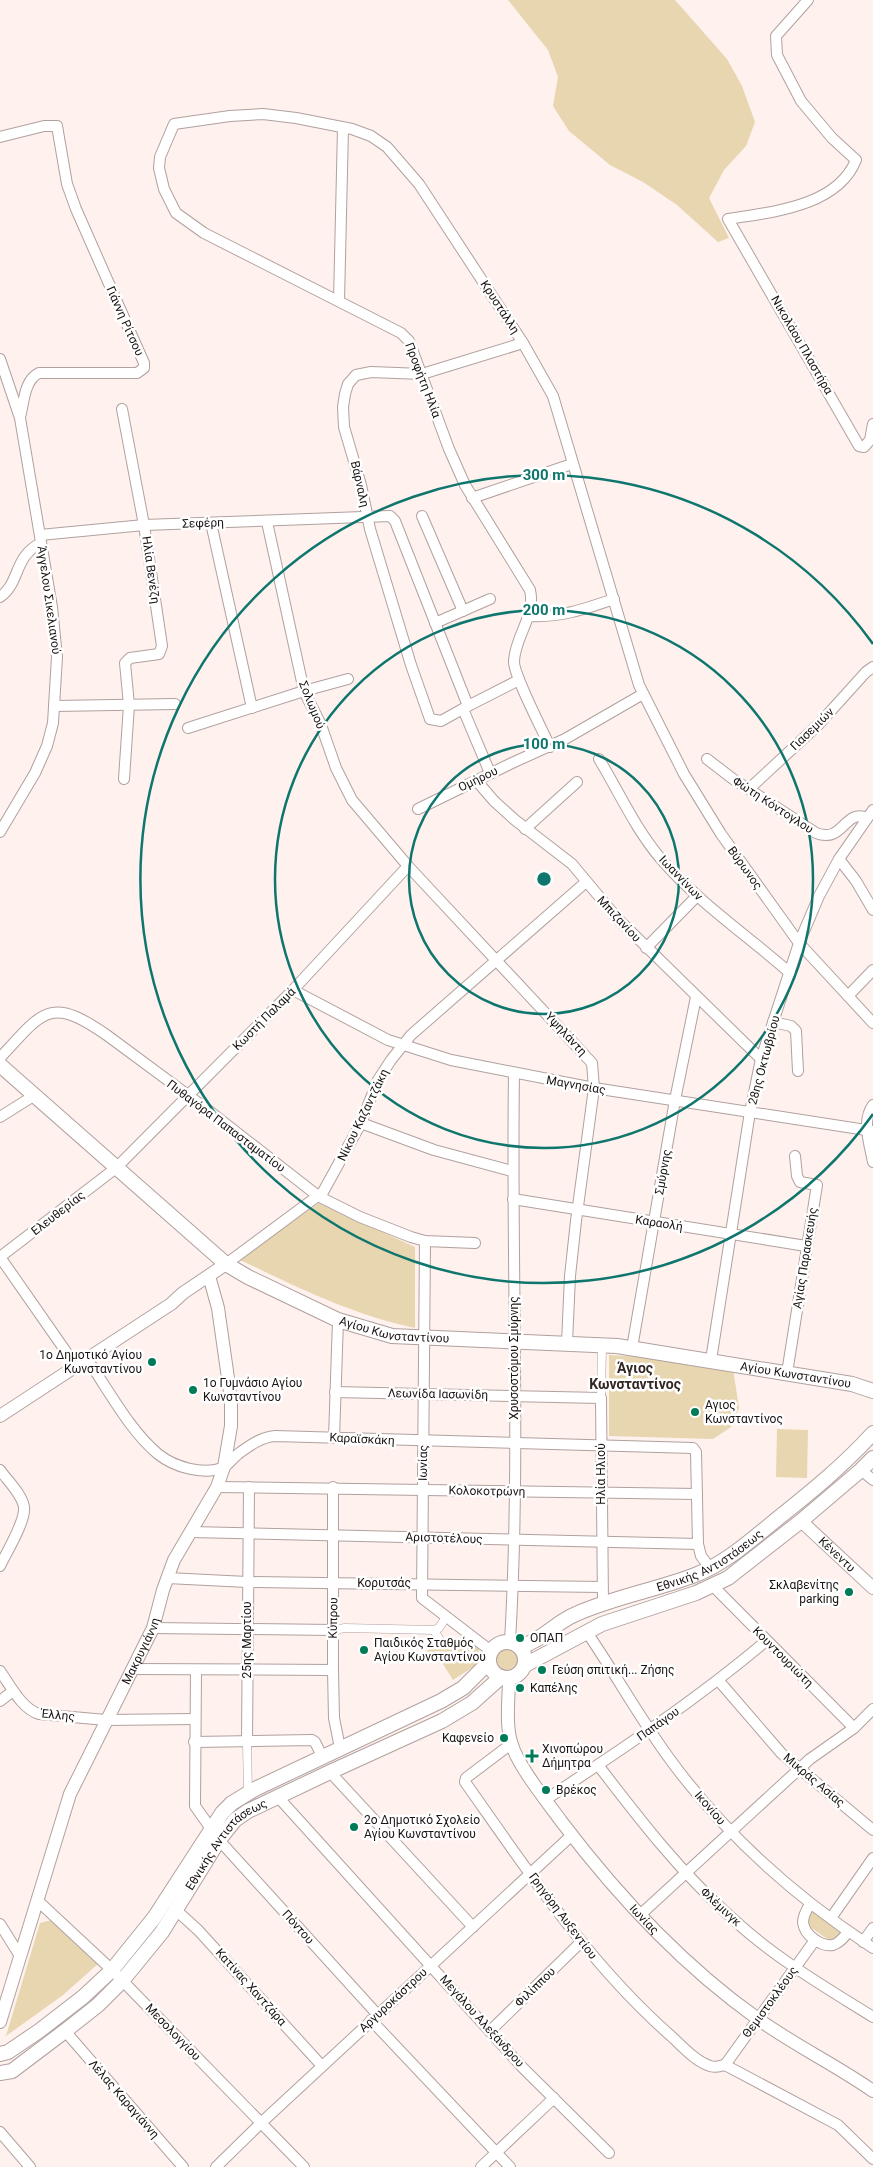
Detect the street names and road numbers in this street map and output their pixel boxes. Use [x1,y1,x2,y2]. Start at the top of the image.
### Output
street label: Κρυστάλλη [478,278,522,336]
street label: Γιάννη Ρίτσου [103,284,147,358]
street label: Νικολάου Πλαστήρα [768,293,836,397]
street label: Προφήτη Ηλία [402,340,444,420]
street label: Βάρναλη [348,459,372,509]
street label: Σεφέρη [182,515,224,531]
street label: Ηλία Βενέζη [139,535,163,605]
street label: Άγγελου Σικελιανού [34,545,64,655]
street label: Σολωμού [296,679,328,731]
street label: Γιασεμιών [787,705,837,753]
street label: Ομήρου [456,763,500,795]
street label: Φώτη Κόντογλου [730,774,816,836]
street label: Βύρωνος [725,844,765,892]
street label: Ιωαννίνων [656,853,706,903]
street label: Μπιζανίου [594,893,644,945]
street label: Κωστή Παλαμά [230,985,298,1053]
street label: Υψηλάντη [542,1009,590,1059]
street label: 28ης Οκτωβρίου [745,1014,783,1106]
street label: Νίκου Καζαντζάκη [335,1067,391,1163]
street label: Μαγνησίας [545,1073,607,1097]
street label: Πυθαγόρα Παπασταματίου [164,1077,288,1175]
street label: Σμύρνης [652,1148,674,1196]
street label: Ελευθερίας [29,1188,87,1238]
street label: Αγίας Παρασκευής [790,1206,820,1310]
street label: Καραολή [634,1212,684,1234]
street label: Χρυσοστόμου Σμύρνης [507,1296,521,1420]
street label: Αγίου Κωνσταντίνου [338,1314,449,1346]
street label: Αγίου Κωνσταντίνου [739,1359,852,1391]
street label: Λεωνίδα Ιασωνίδη [388,1386,488,1402]
street label: Καραϊσκάκη [329,1430,395,1448]
street label: Ηλία Ηλιού [594,1443,608,1505]
street label: Ιωνίας [416,1445,430,1481]
street label: Κολοκοτρώνη [449,1483,525,1499]
street label: Εθνικής Αντιστάσεως [655,1527,765,1594]
street label: Αριστοτέλους [405,1530,483,1546]
street label: Κένεντυ [816,1534,858,1575]
street label: Κορυτσάς [357,1576,411,1590]
street label: Κύπρου [326,1597,340,1639]
street label: 25ης Μαρτίου [240,1601,254,1679]
street label: Μακρυγιάννη [119,1616,162,1687]
street label: Κουντουριώτη [750,1624,816,1690]
street label: Παπάγου [634,1704,682,1744]
street label: Έλλης [39,1706,76,1724]
street label: Μικράς Ασίας [780,1750,848,1810]
street label: Ικονίου [692,1788,728,1828]
street label: Εθνικής Αντιστάσεως [183,1796,269,1893]
street label: Γρηγόρη Αυξεντίου [525,1870,600,1962]
street label: Φλέμινγκ [698,1885,744,1930]
street label: Ιωνίας [627,1901,662,1937]
street label: Πόντου [279,1907,317,1947]
street label: Κατίνας Χαντζάρα [213,1946,289,2029]
street label: Φιλίππου [512,1964,558,2010]
street label: Θεμιστοκλέους [739,1964,801,2040]
street label: Αργυροκάστρου [356,1965,430,2035]
street label: Μεγάλου Αλεξάνδρου [436,1972,527,2071]
street label: Μεσολογγίου [142,2001,204,2063]
street label: Λέλας Καραγιάννη [86,2057,162,2141]

